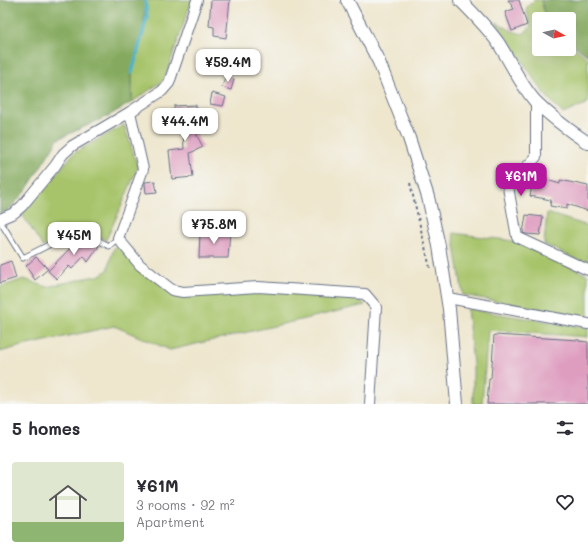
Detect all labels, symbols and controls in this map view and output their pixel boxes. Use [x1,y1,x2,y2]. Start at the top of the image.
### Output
north arrow [532,12,576,56]
map controls [532,12,576,56]
pin: ¥59.4M [195,49,261,83]
text: ¥59.4M [205,53,251,70]
pin: ¥44.4M [152,108,218,142]
text: ¥44.4M [161,112,209,129]
pin: ¥61M [497,163,545,197]
text: ¥61M [505,167,537,184]
pin: ¥75.8M [181,211,247,245]
text: ¥75.8M [191,215,237,232]
pin: ¥45M [50,222,98,256]
text: ¥45M [57,226,91,243]
text: 5 homes [12,417,80,439]
icon: filters [554,417,576,439]
text: ¥61M [136,474,179,496]
icon: home [44,478,92,526]
icon: heart [554,491,576,513]
text: 3 rooms · 92 m² [136,496,235,513]
text: Apartment [136,513,205,530]

